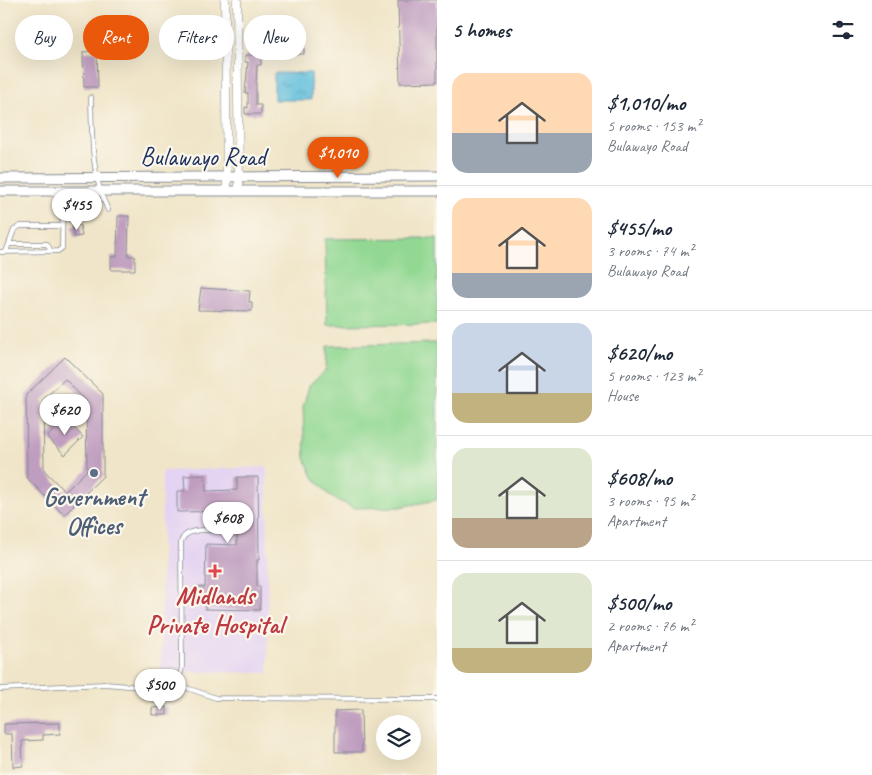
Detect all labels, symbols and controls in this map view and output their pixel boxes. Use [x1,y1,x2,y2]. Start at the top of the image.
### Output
chip: Buy [15,15,73,60]
chip: Rent [83,15,149,60]
chip: Filters [159,15,234,60]
chip: New [244,15,306,60]
icon: filters [829,16,857,44]
text: 5 homes [452,17,511,43]
text: $1,010/mo [607,90,685,116]
icon: home [492,93,552,153]
text: 5 rooms · 153 m² [607,116,701,136]
pin: $1,010 [297,136,379,179]
text: Bulawayo Road [607,136,687,156]
street label: Bulawayo Road [140,141,270,173]
text: $1,010 [318,143,358,163]
pin: $455 [47,188,107,231]
text: $455 [63,195,91,215]
text: $455/mo [607,215,671,241]
icon: home [492,218,552,278]
text: 3 rooms · 74 m² [607,241,693,261]
text: Bulawayo Road [607,261,687,281]
text: $620/mo [607,340,672,366]
icon: home [492,343,552,403]
text: 5 rooms · 123 m² [607,366,701,386]
text: House [607,386,638,406]
pin: $620 [35,394,95,436]
text: $620 [50,400,80,420]
text: $608/mo [607,465,672,491]
marker: Government Offices [88,467,100,479]
icon: home [492,468,552,528]
place label: Government Offices [44,481,148,542]
text: 3 rooms · 95 m² [607,491,693,511]
pin: $608 [198,502,258,544]
text: $608 [213,508,243,528]
text: Apartment [607,511,666,531]
marker: Midlands Private Hospital [208,564,222,578]
place label: Midlands Private Hospital [147,580,288,641]
text: $500/mo [607,590,671,616]
icon: home [492,593,552,653]
text: 2 rooms · 76 m² [607,616,693,636]
text: Apartment [607,636,666,656]
pin: $500 [130,668,190,711]
text: $500 [146,675,174,695]
map controls [376,715,421,760]
button: layers [376,715,421,760]

